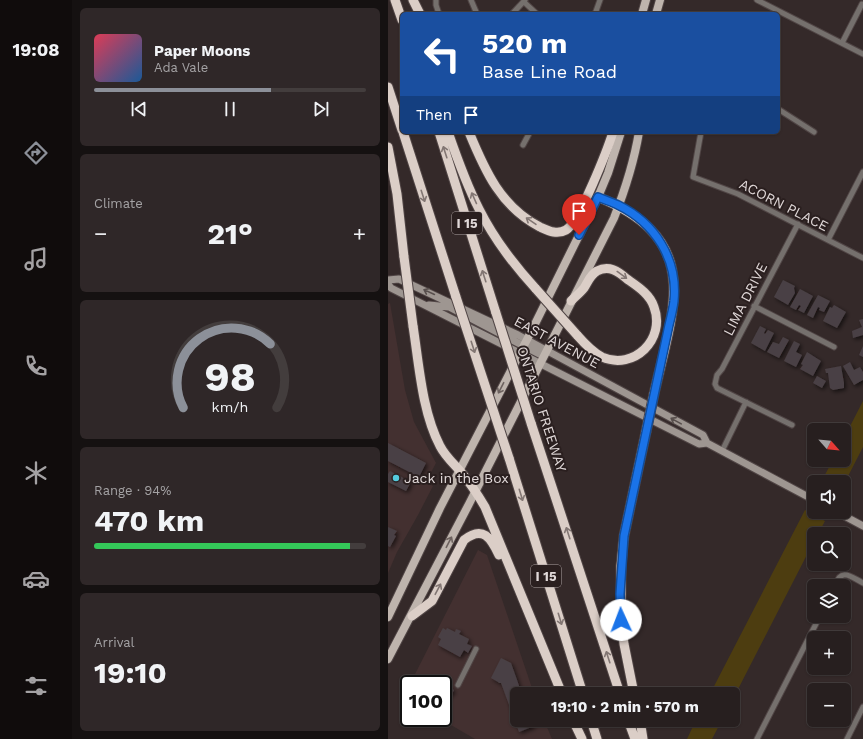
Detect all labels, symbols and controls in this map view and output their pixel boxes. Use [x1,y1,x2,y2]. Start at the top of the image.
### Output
text: 520 m [482,27,567,60]
icon: left [416,28,468,80]
text: 19:08 [12,39,60,60]
text: Paper Moons [154,42,250,60]
text: Ada Vale [154,60,208,75]
text: Base Line Road [482,61,617,82]
icon: previous [128,98,150,120]
icon: pause [219,98,241,120]
icon: next [310,98,332,120]
icon: arrive [460,104,482,126]
text: Then [416,106,452,124]
icon: directions [22,139,50,167]
one-way arrow [441,146,448,159]
street label: ACORN PLACE [737,176,831,234]
one-way arrow [420,189,428,201]
one-way arrow [470,192,477,204]
pin [562,194,596,235]
text: Climate [94,196,143,211]
icon: arrive [568,200,590,222]
road number: I 15 [452,212,482,234]
text: 21° [207,216,253,251]
one-way arrow [526,217,537,225]
text: − [94,221,107,246]
text: + [353,221,366,246]
icon: music [22,245,50,273]
street label: LIMA DRIVE [720,260,770,338]
one-way arrow [480,270,487,283]
one-way arrow [616,271,627,279]
one-way arrow [423,288,435,295]
street label: EAST AVENUE [512,313,603,371]
one-way arrow [470,341,477,354]
street label: ONTARIO FREEWAY [514,344,570,474]
text: 98 [204,351,256,400]
icon: phone [22,352,50,380]
one-way arrow [497,382,504,394]
text: km/h [212,398,248,414]
one-way arrow [670,417,682,424]
north arrow [807,423,851,467]
map controls [807,423,851,727]
icon: climate [22,459,50,487]
place label: Jack in the Box [404,470,509,486]
marker: Jack in the Box [391,473,401,483]
button: sound [807,475,851,519]
text: Range · 94% [94,483,171,498]
one-way arrow [518,488,525,501]
text: 470 km [94,503,204,538]
button: search [807,527,851,571]
one-way arrow [563,528,571,540]
one-way arrow [446,536,454,548]
icon: car [22,565,50,593]
road number: I 15 [531,565,561,587]
button: layers [807,579,851,623]
one-way arrow [435,583,443,595]
position arrow [600,599,642,641]
one-way arrow [557,613,564,626]
button: + [807,631,851,675]
text: Arrival [94,635,135,650]
one-way arrow [604,651,611,664]
text: 19:10 [94,655,167,690]
icon: filters [22,672,50,700]
speed limit sign: 100 [400,675,452,727]
button: − [807,683,851,727]
text: 19:10 · 2 min · 570 m [551,698,699,716]

